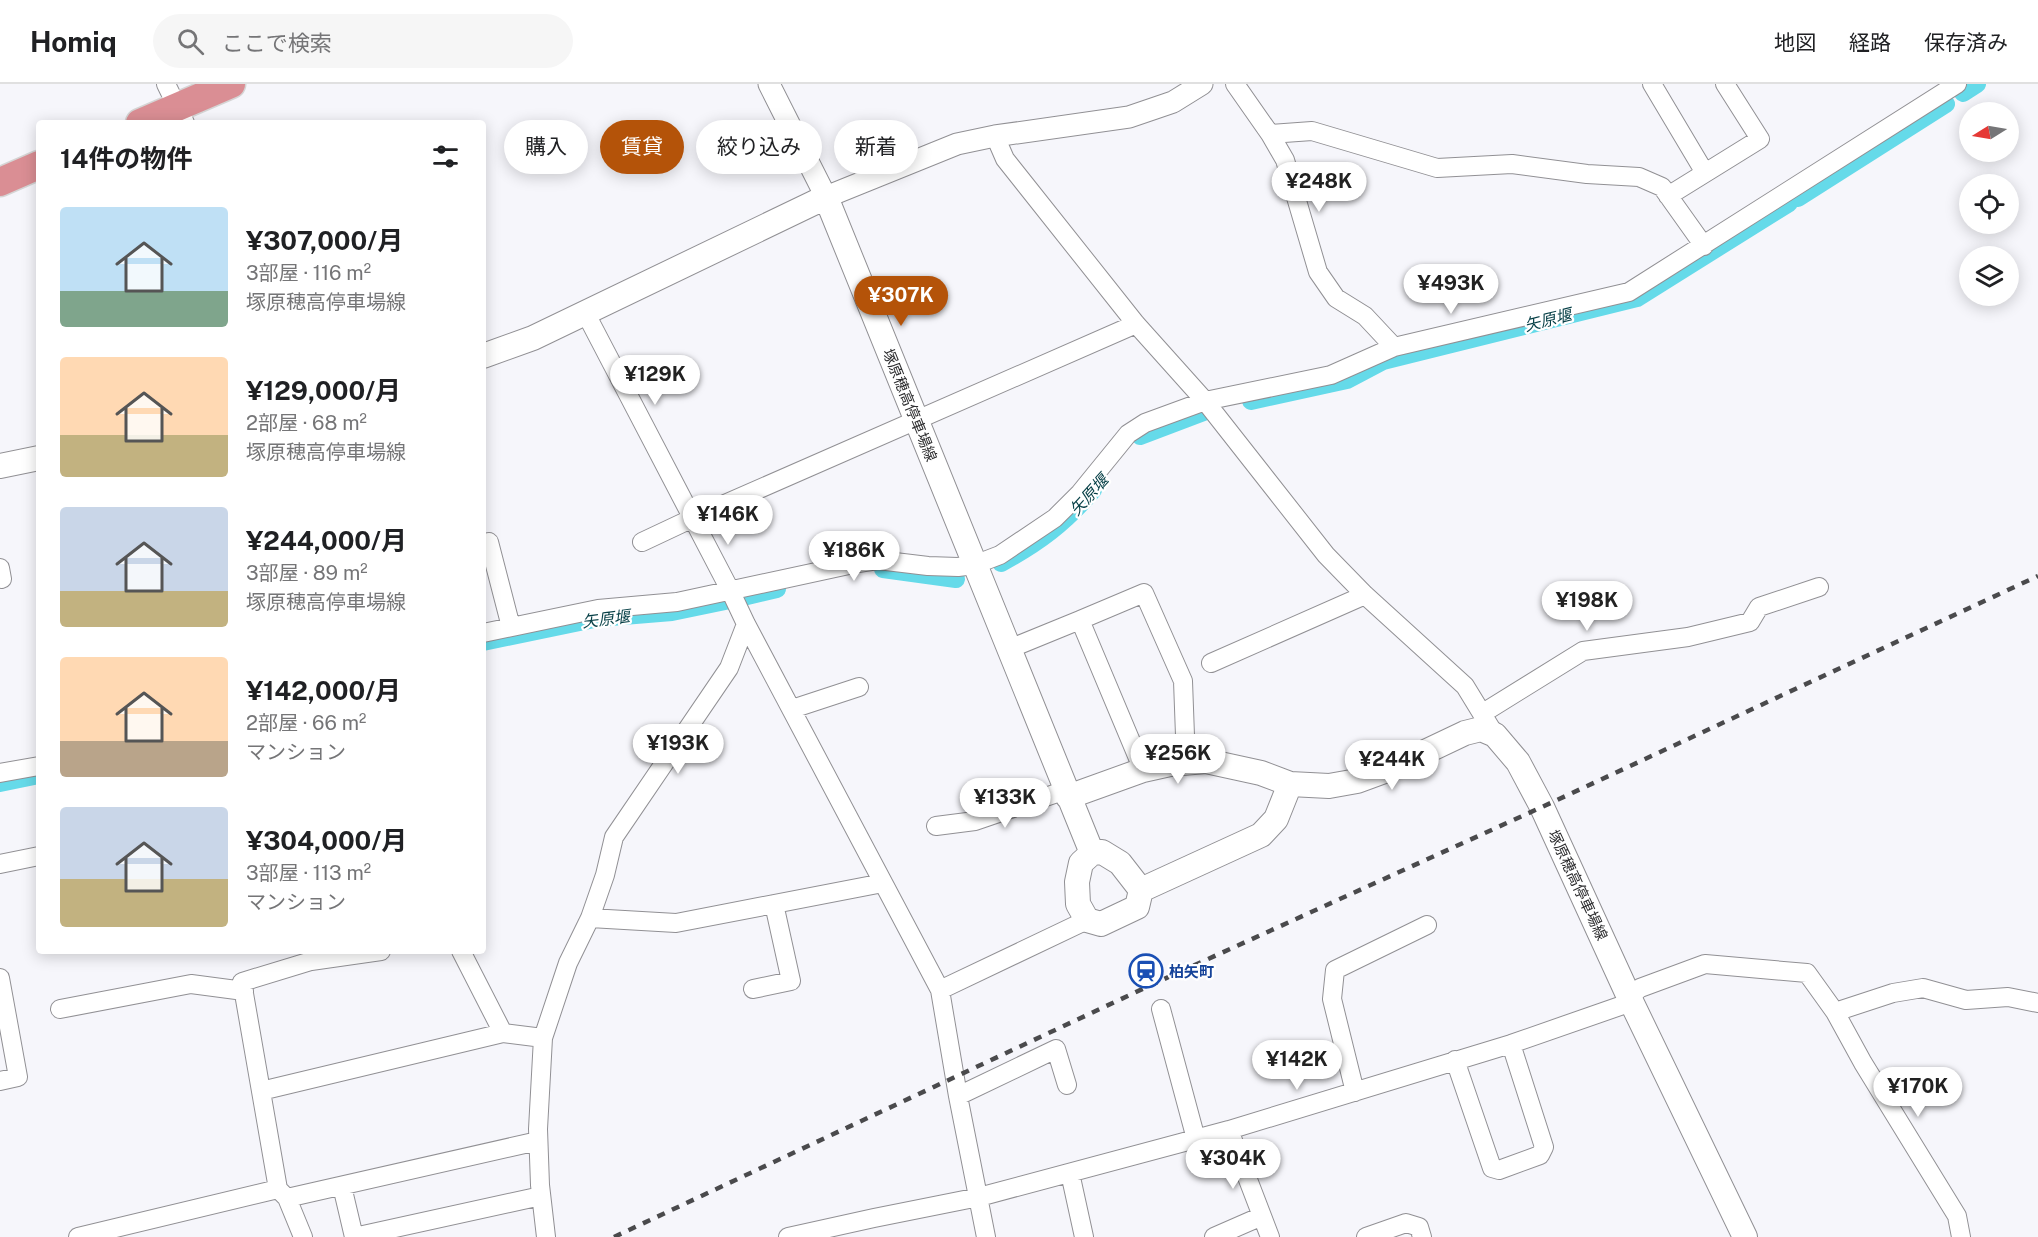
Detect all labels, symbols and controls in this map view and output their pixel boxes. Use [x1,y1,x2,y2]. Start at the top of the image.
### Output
search box [153,14,573,68]
text: Homiq [30,25,117,58]
icon: search [174,25,207,58]
text: ここで検索 [222,30,332,56]
text: 地図 [1774,30,1816,55]
text: 経路 [1849,30,1891,55]
text: 保存済み [1924,30,2008,55]
north arrow [1959,102,2019,162]
map controls [1959,102,2019,306]
chip: 購入 [504,120,588,174]
chip: 賃貸 [600,120,684,174]
chip: 絞り込み [696,120,822,174]
chip: 新着 [834,120,918,174]
icon: filters [429,140,462,173]
text: 14件の物件 [60,143,192,174]
pin: ¥248K [1277,162,1361,213]
text: ¥248K [1286,169,1352,193]
button: locate [1959,174,2019,234]
text: ¥307,000/月 [246,225,403,256]
icon: home [108,231,180,303]
button: layers [1959,246,2019,306]
text: 3部屋 · 116 m² [246,261,371,285]
pin: ¥493K [1409,264,1493,315]
text: ¥493K [1417,271,1485,295]
pin: ¥307K [859,276,943,327]
text: ¥307K [868,283,934,307]
text: 塚原穂高停車場線 [246,290,406,314]
water label: 矢原堰 [1522,304,1576,335]
street label: 塚原穂高停車場線 [880,346,940,464]
pin: ¥129K [613,355,697,406]
text: ¥129K [624,362,686,386]
text: ¥129,000/月 [246,375,401,406]
icon: home [108,381,180,453]
text: 2部屋 · 68 m² [246,411,367,435]
text: 塚原穂高停車場線 [246,440,406,464]
water label: 矢原堰 [1066,469,1114,519]
pin: ¥146K [686,495,770,546]
text: ¥146K [697,502,759,526]
text: ¥244,000/月 [246,525,407,556]
icon: home [108,531,180,603]
pin: ¥186K [812,531,896,582]
text: ¥186K [823,538,885,562]
text: 3部屋 · 89 m² [246,561,368,585]
pin: ¥198K [1545,581,1629,632]
text: ¥198K [1556,588,1618,612]
text: 塚原穂高停車場線 [246,590,406,614]
water label: 矢原堰 [581,606,634,631]
text: ¥142,000/月 [246,675,401,706]
icon: home [108,681,180,753]
text: 2部屋 · 66 m² [246,711,366,735]
pin: ¥193K [636,724,720,775]
text: ¥193K [647,731,709,755]
pin: ¥256K [1136,734,1220,785]
text: マンション [246,740,346,764]
pin: ¥244K [1350,740,1434,791]
text: ¥256K [1145,741,1211,765]
text: ¥244K [1359,747,1425,771]
pin: ¥133K [963,778,1047,829]
text: ¥133K [974,785,1036,809]
text: ¥304,000/月 [246,825,407,856]
street label: 塚原穂高停車場線 [1545,827,1611,943]
icon: home [108,831,180,903]
text: 3部屋 · 113 m² [246,861,371,885]
text: マンション [246,890,346,914]
station icon: 柏矢町 [1128,953,1164,989]
place label: 柏矢町 [1169,963,1214,980]
pin: ¥142K [1255,1040,1339,1091]
text: ¥142K [1266,1047,1328,1071]
pin: ¥170K [1876,1067,1960,1118]
text: ¥170K [1887,1074,1949,1098]
pin: ¥304K [1191,1139,1275,1190]
text: ¥304K [1200,1146,1266,1170]

